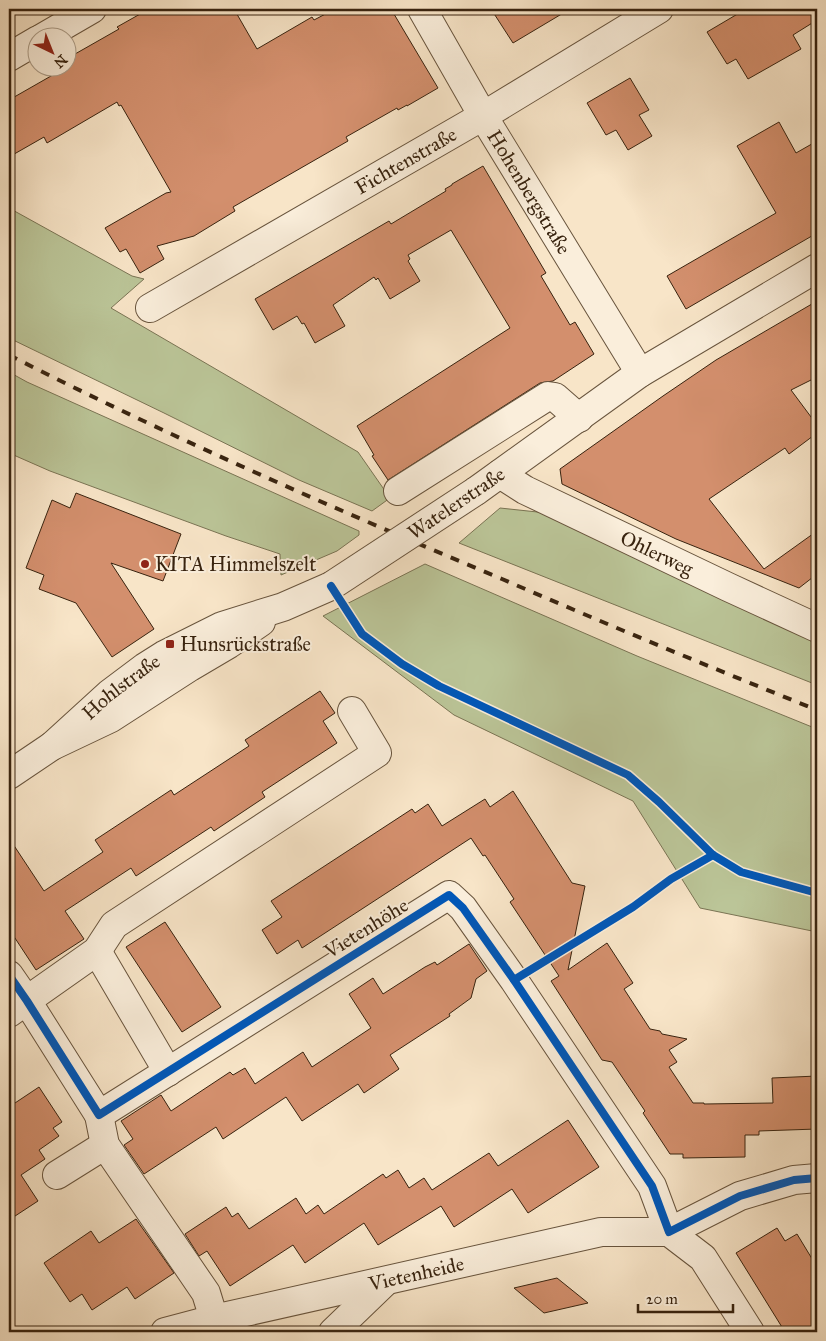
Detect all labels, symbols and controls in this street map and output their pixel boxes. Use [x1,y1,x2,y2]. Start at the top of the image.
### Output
north arrow [28,28,78,78]
text: N [50,51,71,71]
street label: Fichtenstraße [350,122,461,199]
street label: Hohenbergstraße [482,125,576,258]
street label: Watelerstraße [403,462,509,544]
street label: Ohlerweg [617,525,698,582]
place label: KITA Himmelszelt [155,552,316,576]
marker: KITA Himmelszelt [139,558,151,570]
place label: Hunsrückstraße [180,632,311,656]
marker: Hunsrückstraße [164,638,176,650]
street label: Hohlstraße [77,649,164,725]
street label: Vietenhöhe [319,893,412,964]
street label: Vietenheide [365,1251,466,1296]
scale bar [638,1281,734,1313]
text: 20 m [646,1290,678,1308]

